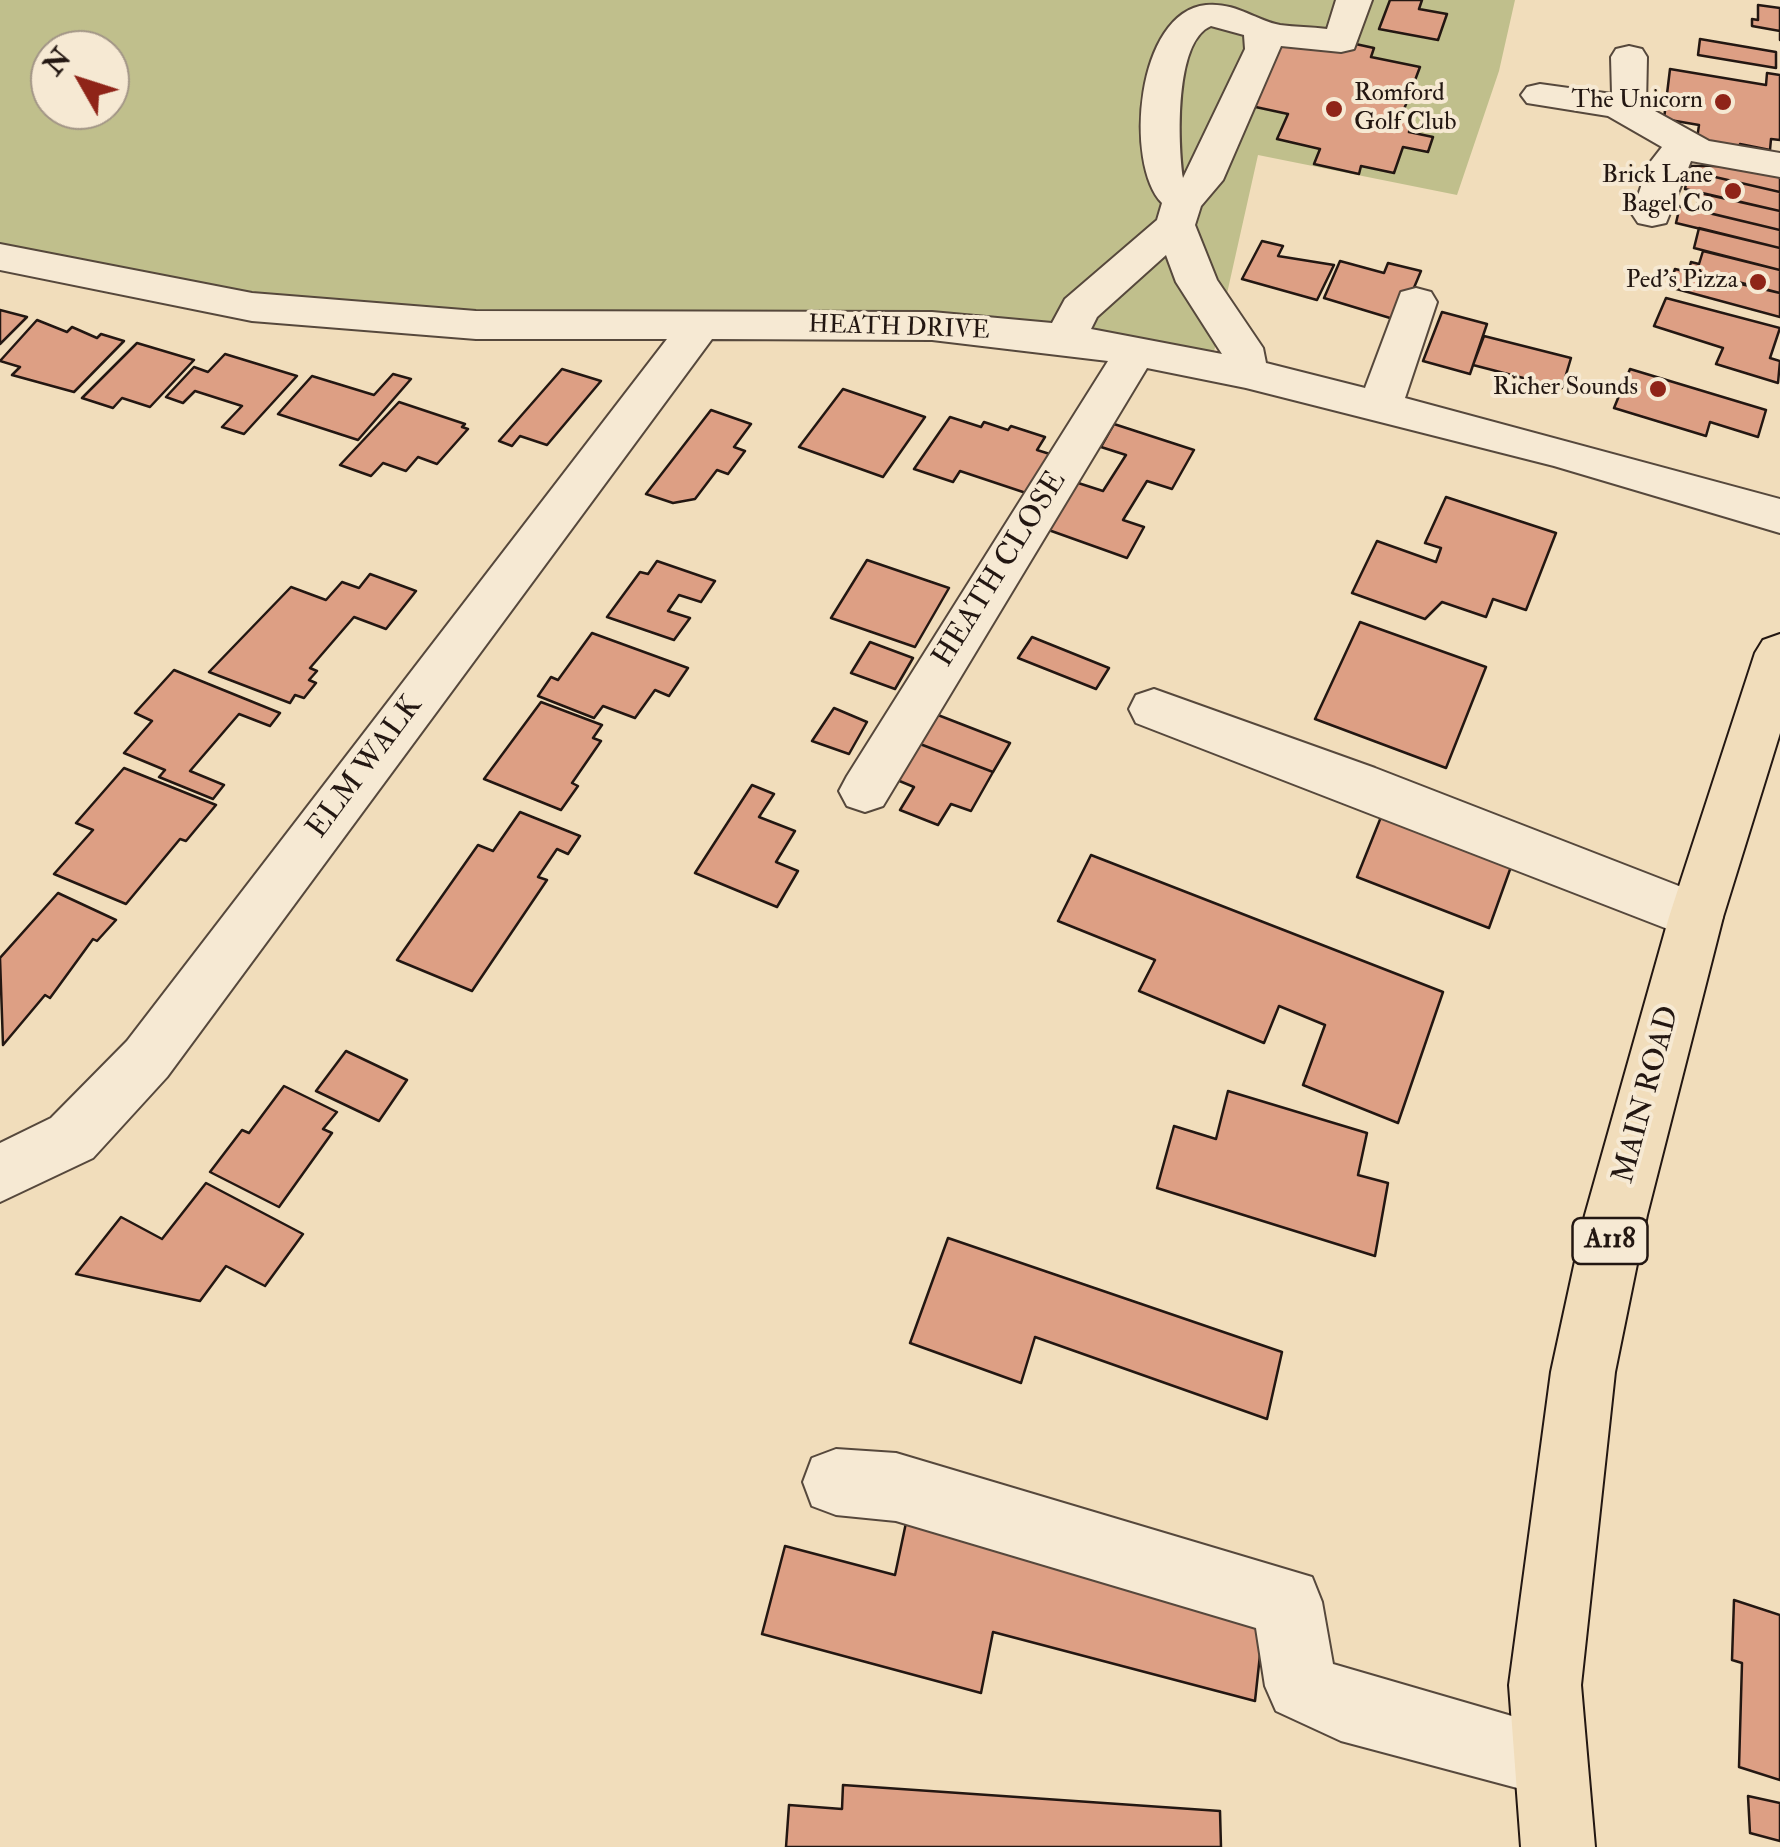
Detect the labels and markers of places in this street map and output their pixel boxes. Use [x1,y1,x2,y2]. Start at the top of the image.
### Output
place label: Romford Golf Club [1354,80,1456,139]
place label: The Unicorn [1572,87,1703,117]
marker: The Unicorn [1712,91,1734,113]
marker: Romford Golf Club [1323,98,1345,120]
place label: Brick Lane Bagel Co [1602,162,1713,221]
marker: Brick Lane Bagel Co [1722,180,1744,202]
place label: Ped's Pizza [1626,267,1738,297]
marker: Ped's Pizza [1747,271,1769,293]
place label: Richer Sounds [1493,374,1638,404]
marker: Richer Sounds [1647,378,1669,400]

